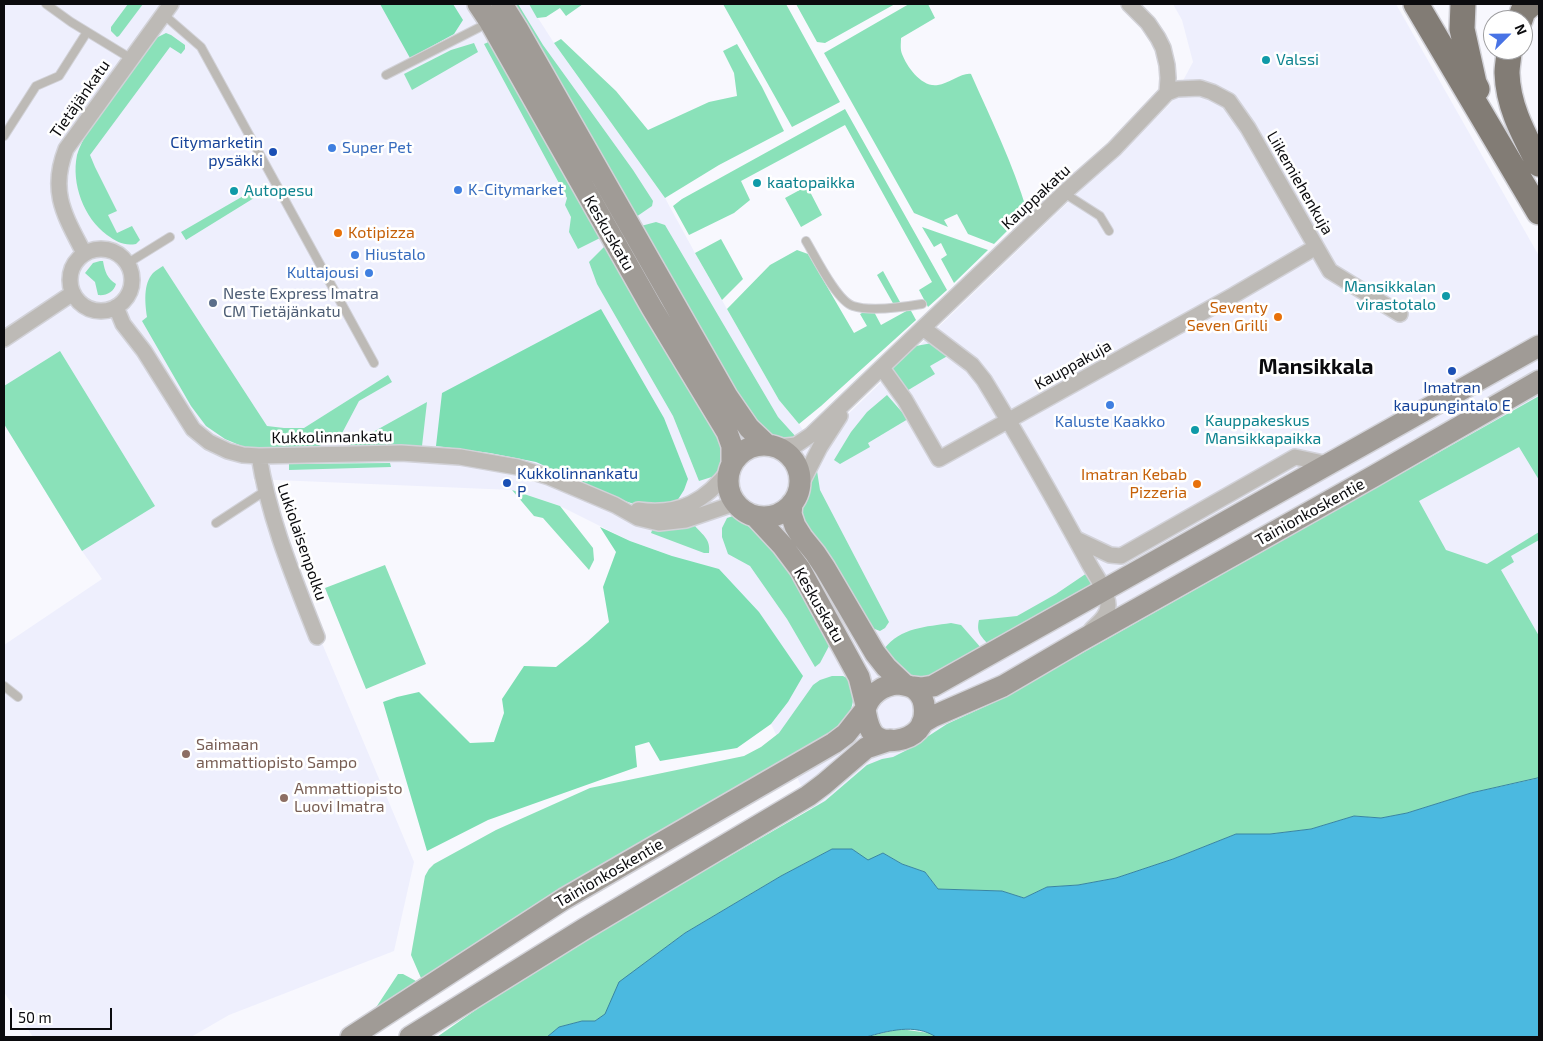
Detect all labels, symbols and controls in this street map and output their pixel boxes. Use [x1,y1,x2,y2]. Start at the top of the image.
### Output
north arrow [1483,10,1533,60]
text: N [1512,21,1531,37]
place label: Valssi [1276,50,1319,70]
marker: Valssi [1260,54,1272,66]
street label: Tietäjänkatu [46,56,114,142]
street label: Liikemiehenkuja [1263,128,1337,238]
place label: Citymarketin pysäkki [170,133,263,171]
place label: Super Pet [342,138,412,158]
marker: Super Pet [326,142,338,154]
marker: Citymarketin pysäkki [267,146,279,158]
street label: Kauppakatu [998,160,1074,234]
place label: kaatopaikka [767,173,855,193]
marker: kaatopaikka [751,177,763,189]
place label: K-Citymarket [468,180,564,200]
place label: Autopesu [244,181,313,201]
marker: K-Citymarket [452,184,464,196]
marker: Autopesu [228,185,240,197]
street label: Keskuskatu [580,192,638,274]
place label: Kotipizza [348,223,415,243]
marker: Kotipizza [332,227,344,239]
place label: Hiustalo [365,245,426,265]
marker: Hiustalo [349,249,361,261]
place label: Kultajousi [287,263,359,283]
marker: Kultajousi [363,267,375,279]
place label: Mansikkalan virastotalo [1344,277,1436,315]
place label: Neste Express Imatra CM Tietäjänkatu [223,284,379,322]
marker: Mansikkalan virastotalo [1440,290,1452,302]
marker: Neste Express Imatra CM Tietäjänkatu [207,297,219,309]
place label: Seventy Seven Grilli [1187,298,1268,336]
marker: Seventy Seven Grilli [1272,311,1284,323]
street label: Kauppakuja [1031,336,1115,394]
district label: Mansikkala [1258,354,1374,380]
marker: Imatran kaupungintalo E [1446,365,1458,377]
place label: Imatran kaupungintalo E [1393,378,1511,416]
marker: Kaluste Kaakko [1104,399,1116,411]
place label: Kauppakeskus Mansikkapaikka [1205,411,1321,449]
place label: Kaluste Kaakko [1055,412,1165,432]
marker: Kauppakeskus Mansikkapaikka [1189,424,1201,436]
street label: Kukkolinnankatu [271,426,393,448]
place label: Kukkolinnankatu P [517,464,638,502]
place label: Imatran Kebab Pizzeria [1081,465,1187,503]
street label: Tainionkoskentie [1252,474,1368,550]
marker: Kukkolinnankatu P [501,477,513,489]
marker: Imatran Kebab Pizzeria [1191,478,1203,490]
street label: Lukiolaisenpolku [273,481,331,603]
street label: Keskuskatu [790,564,848,646]
place label: Saimaan ammattiopisto Sampo [196,735,357,773]
marker: Saimaan ammattiopisto Sampo [180,748,192,760]
place label: Ammattiopisto Luovi Imatra [294,779,403,817]
marker: Ammattiopisto Luovi Imatra [278,792,290,804]
street label: Tainionkoskentie [551,834,667,912]
scale bar [12,998,115,1030]
text: 50 m [18,1008,52,1026]

